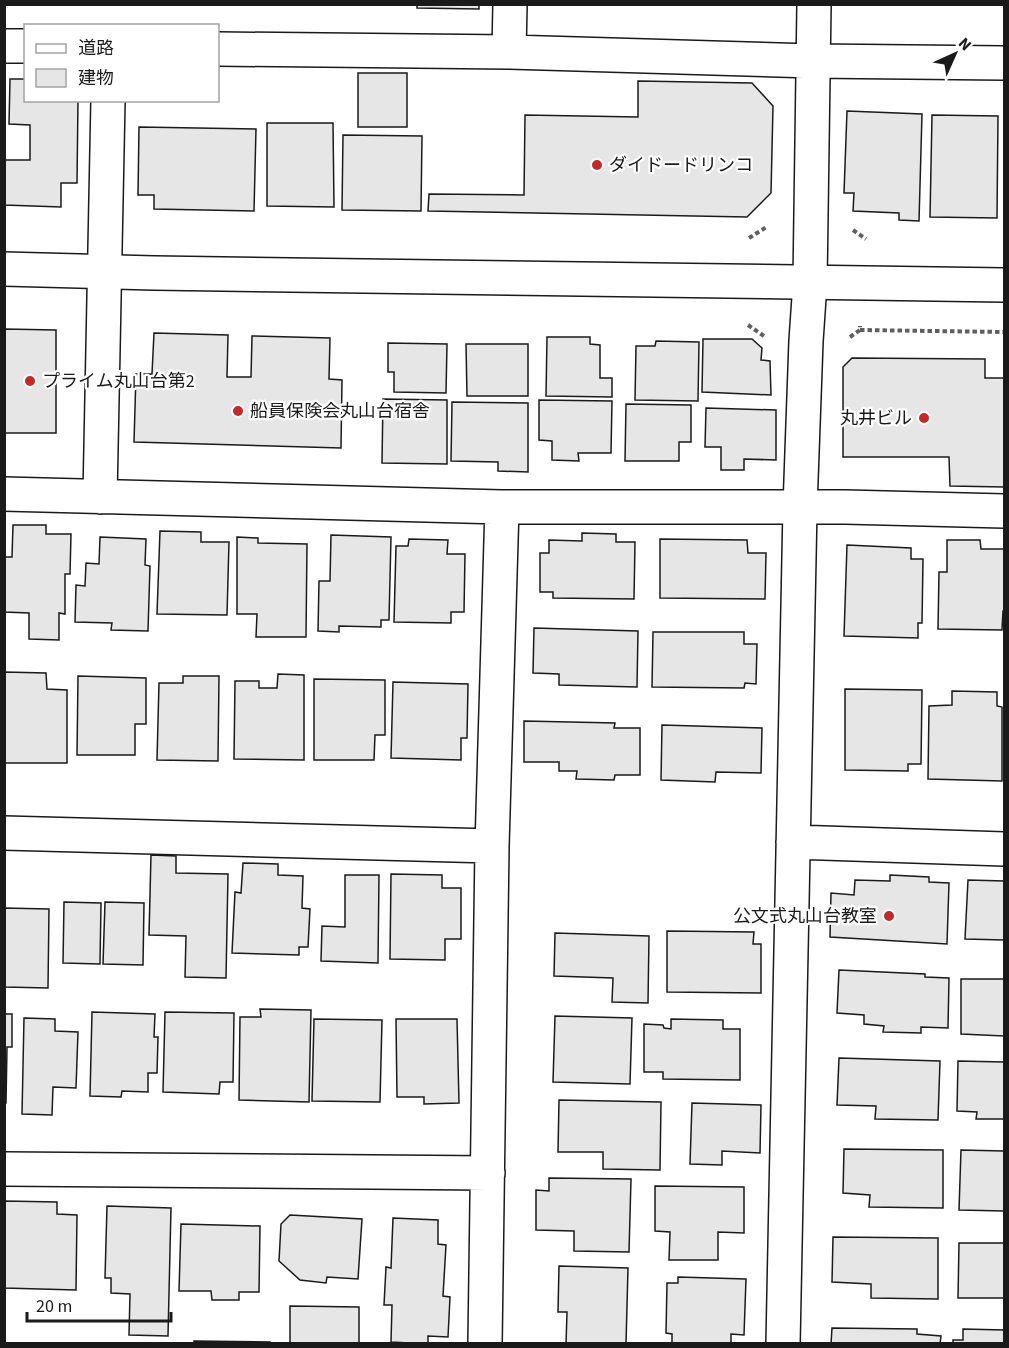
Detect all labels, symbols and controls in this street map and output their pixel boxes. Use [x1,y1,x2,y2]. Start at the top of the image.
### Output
legend [24,24,219,102]
north arrow [925,24,985,84]
text: N [953,33,976,56]
text: 道路 [78,36,114,61]
text: 建物 [78,66,114,91]
place label: ダイドードリンコ [609,153,753,178]
marker: ダイドードリンコ [590,158,604,172]
place label: プライム丸山台第2 [42,369,195,394]
marker: プライム丸山台第2 [23,374,37,388]
place label: 船員保険会丸山台宿舎 [250,399,430,424]
marker: 船員保険会丸山台宿舎 [231,404,245,418]
place label: 丸井ビル [840,406,912,431]
marker: 丸井ビル [917,411,931,425]
place label: 公文式丸山台教室 [733,904,877,929]
marker: 公文式丸山台教室 [882,909,896,923]
scale bar [27,1285,171,1323]
text: 20 m [36,1294,72,1319]

